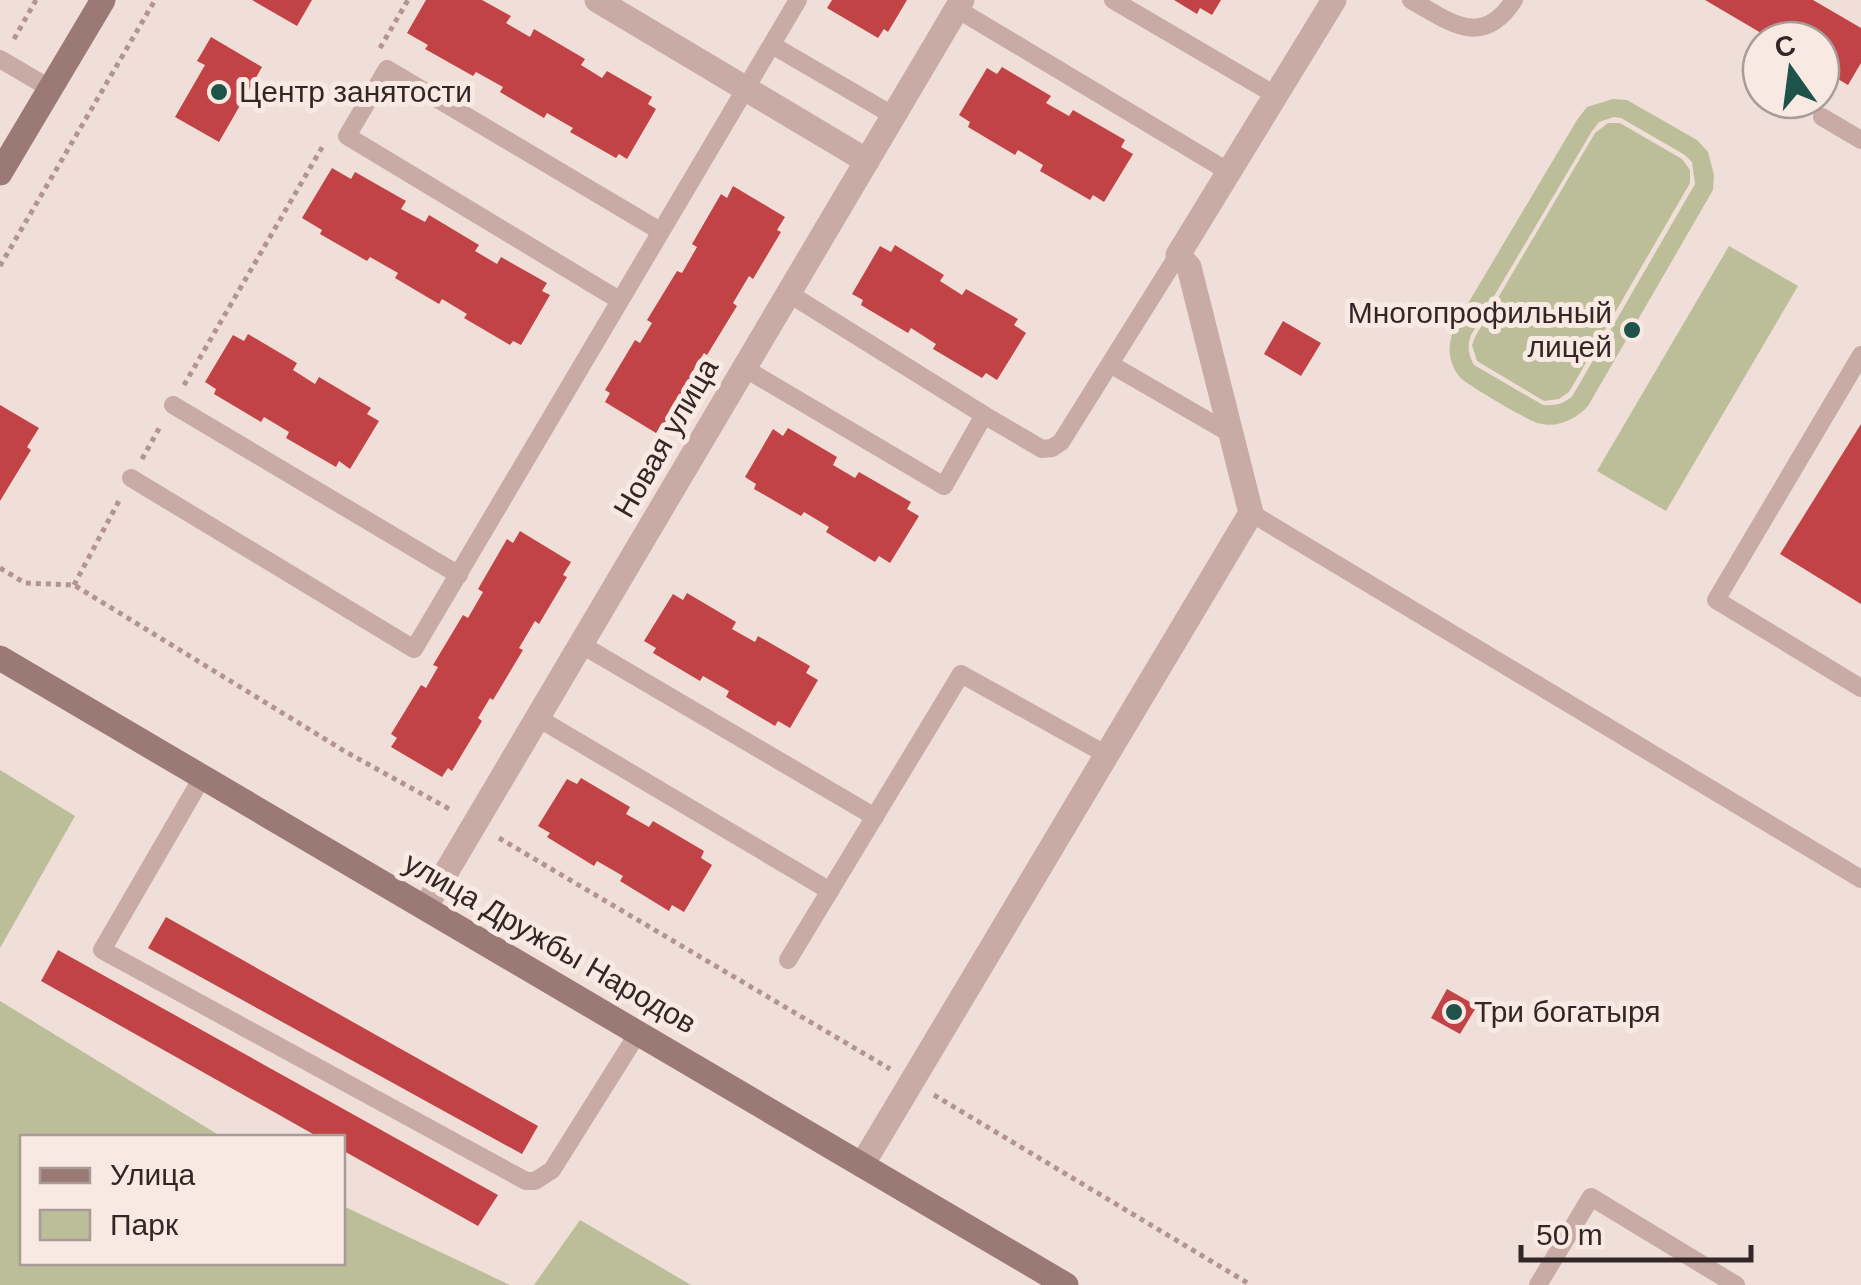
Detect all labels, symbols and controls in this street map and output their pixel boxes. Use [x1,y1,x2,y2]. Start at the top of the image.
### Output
north arrow [1741,20,1841,120]
text: С [1772,29,1799,64]
place label: Центр занятости [239,75,472,108]
marker: Центр занятости [208,81,230,103]
place label: Многопрофильный лицей [1348,296,1612,363]
marker: Многопрофильный лицей [1621,319,1643,341]
street label: Новая улица [607,352,724,523]
street label: улица Дружбы Народов [398,845,702,1040]
place label: Три богатыря [1474,995,1661,1028]
marker: Три богатыря [1443,1001,1465,1023]
legend [20,1135,345,1265]
text: Улица [110,1158,195,1191]
scale bar [1521,1200,1751,1262]
text: Парк [110,1208,179,1241]
text: 50 m [1536,1218,1603,1251]

